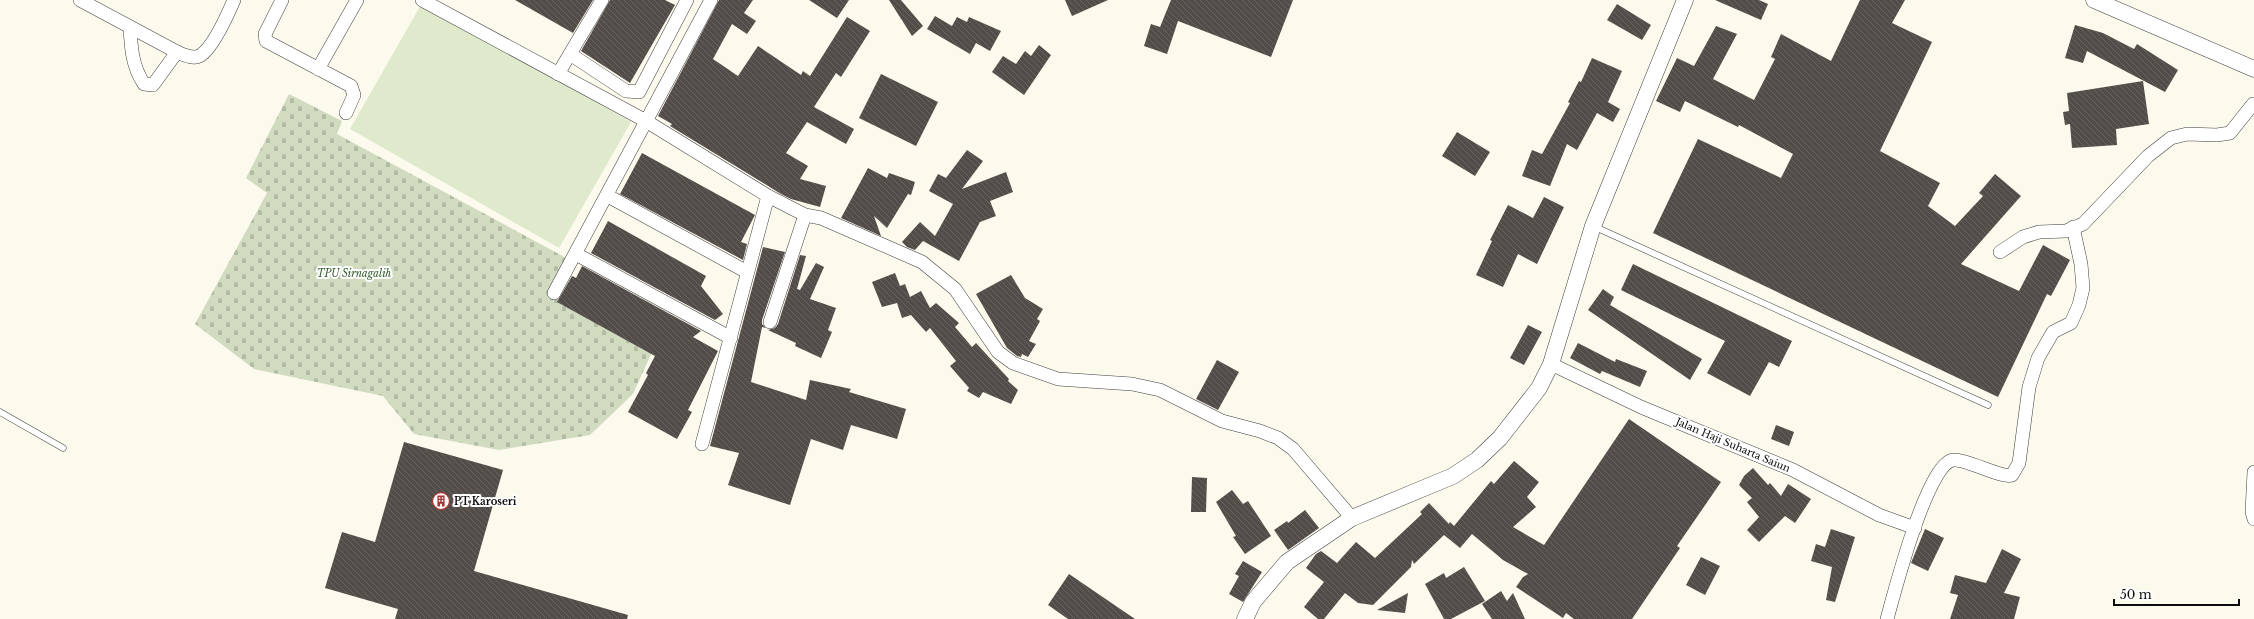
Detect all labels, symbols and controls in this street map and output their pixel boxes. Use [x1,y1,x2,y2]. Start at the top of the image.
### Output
park label: TPU Sirnagalih [317,267,392,280]
street label: Jalan Haji Suharta Saiun [1672,414,1792,475]
building icon: PT Karoseri [431,491,451,511]
place label: PT Karoseri [454,495,517,508]
scale bar [2114,581,2239,607]
text: 50 m [2120,587,2152,602]

